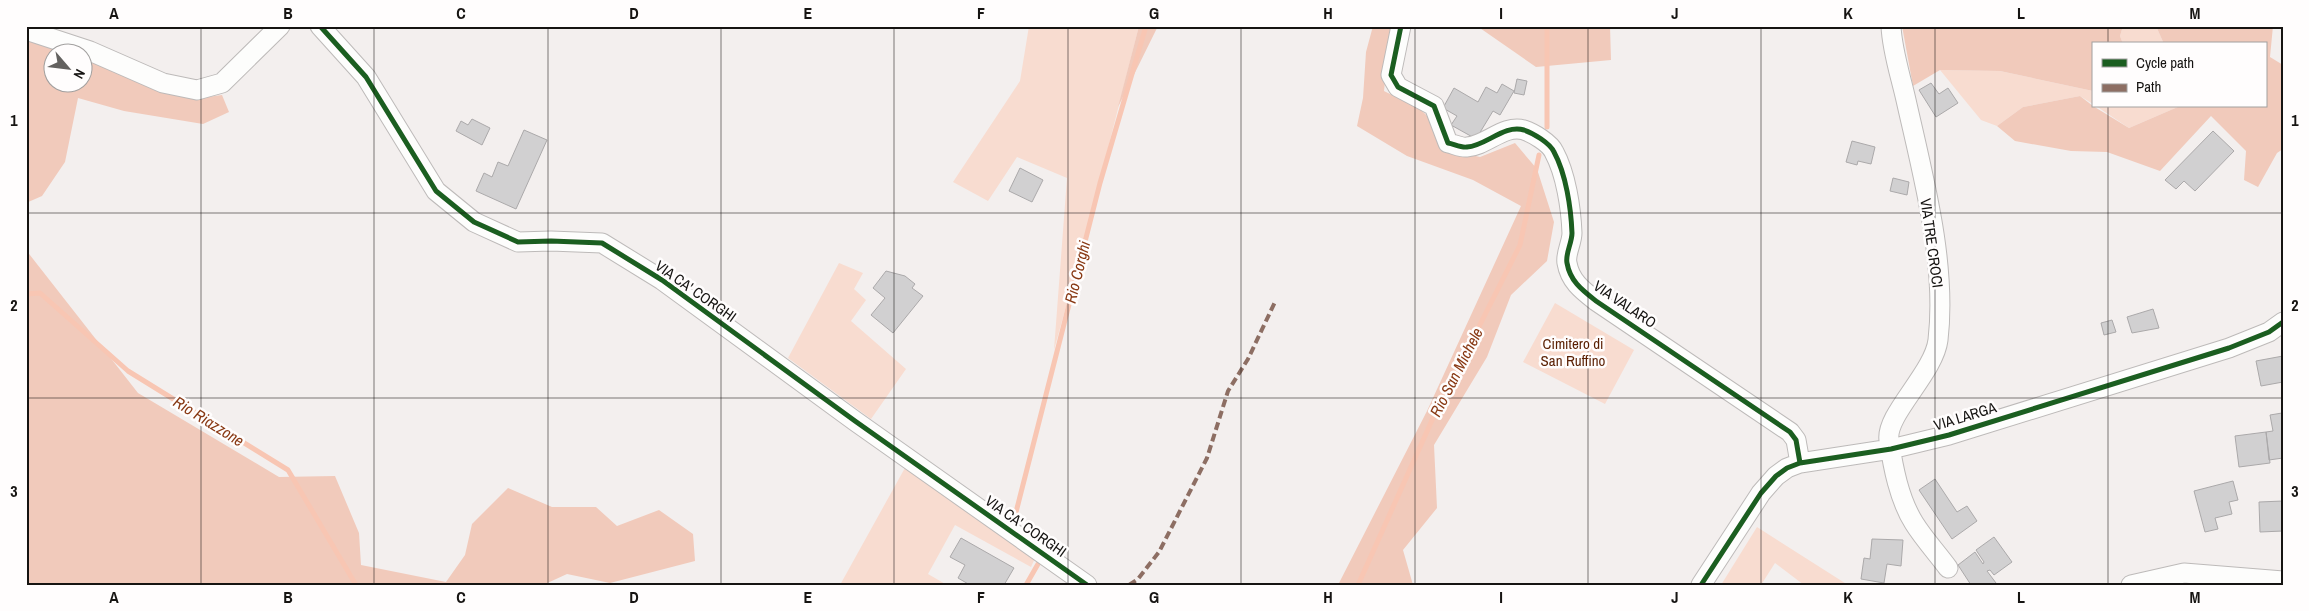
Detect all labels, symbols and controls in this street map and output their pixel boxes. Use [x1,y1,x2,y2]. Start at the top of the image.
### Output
text: A [109,2,119,24]
text: B [283,2,293,24]
text: C [456,2,466,24]
text: D [629,2,639,24]
text: E [804,2,813,24]
text: F [977,2,985,24]
text: G [1149,2,1159,24]
text: H [1323,2,1333,24]
text: I [1499,2,1503,24]
text: J [1671,2,1679,24]
text: K [1843,2,1853,24]
text: L [2017,2,2025,24]
text: M [2190,2,2201,24]
north arrow [42,42,92,92]
legend [2092,42,2266,108]
text: Cycle path [2136,52,2194,73]
text: N [70,66,89,82]
text: Path [2136,76,2161,97]
text: 1 [10,109,18,131]
text: 1 [2291,109,2299,131]
street label: VIA TRE CROCI [1915,197,1949,289]
water label: Rio Corghi [1059,238,1095,305]
street label: VIA CA' CORGHI [651,255,741,327]
street label: VIA VALARO [1589,275,1661,333]
text: 2 [10,294,18,316]
text: 2 [2291,294,2299,316]
water label: Rio San Michele [1424,324,1488,420]
park label: Cimitero di San Ruffino [1541,333,1606,371]
water label: Rio Riazzone [169,391,249,451]
street label: VIA LARGA [1931,396,2000,435]
text: 3 [10,480,18,502]
text: 3 [2291,480,2299,502]
street label: VIA CA' CORGHI [981,490,1071,562]
text: A [109,586,119,608]
text: B [283,586,293,608]
text: C [456,586,466,608]
text: D [629,586,639,608]
text: E [804,586,813,608]
text: F [977,586,985,608]
text: G [1149,586,1159,608]
text: H [1323,586,1333,608]
text: I [1499,586,1503,608]
text: J [1671,586,1679,608]
text: K [1843,586,1853,608]
text: L [2017,586,2025,608]
text: M [2190,586,2201,608]

